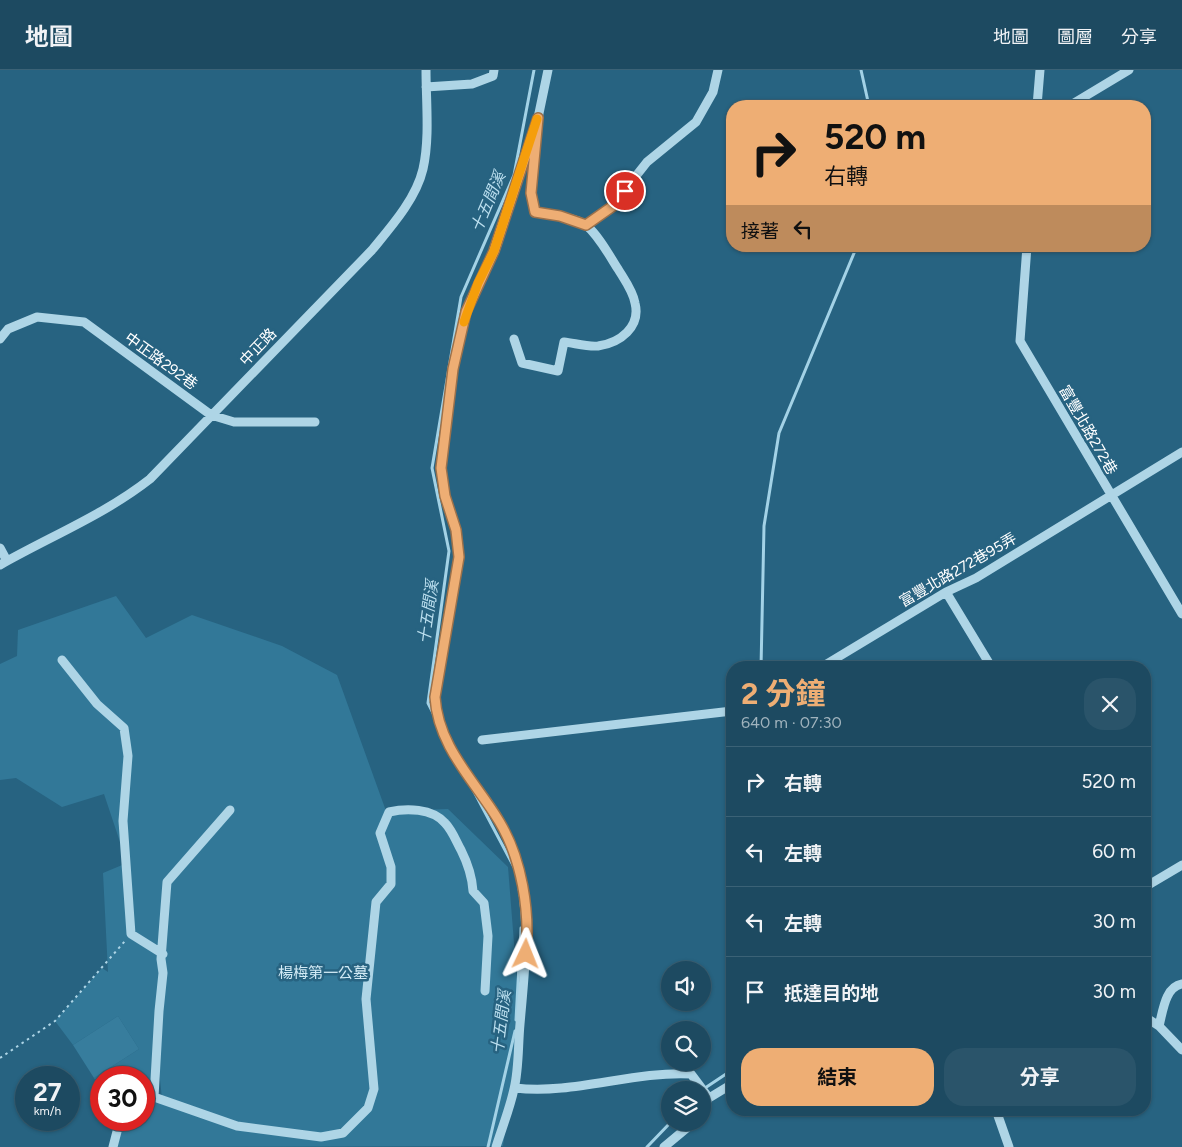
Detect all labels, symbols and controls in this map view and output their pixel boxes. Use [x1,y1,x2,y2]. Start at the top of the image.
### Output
text: 地圖 [25,22,73,51]
text: 地圖 [993,26,1029,48]
text: 圖層 [1057,26,1093,48]
text: 分享 [1121,26,1157,48]
text: 520 m [824,116,926,158]
icon: right [741,120,806,185]
text: 右轉 [824,163,868,190]
water label: 十五間溪 [467,167,510,235]
pin [604,170,646,212]
icon: arrive [611,177,639,205]
icon: left [789,215,817,243]
text: 接著 [741,220,779,243]
street label: 中正路 [236,325,280,369]
street label: 中正路292巷 [121,329,201,393]
street label: 富豐北路272巷 [1055,382,1121,478]
street label: 富豐北路272巷95弄 [896,529,1020,611]
water label: 十五間溪 [414,577,442,645]
text: 2 分鐘 [741,675,826,712]
button: close [1084,678,1136,730]
text: 640 m · 07:30 [741,713,842,732]
icon: right [741,768,769,796]
text: 520 m [1081,770,1136,793]
text: 右轉 [784,772,822,795]
icon: left [741,838,769,866]
text: 60 m [1092,840,1136,863]
text: 左轉 [784,842,822,865]
icon: left [741,908,769,936]
text: 30 m [1093,910,1136,933]
text: 左轉 [784,912,822,935]
position arrow [499,927,551,979]
map controls [661,961,711,1131]
button: sound [661,961,711,1011]
park label: 楊梅第一公墓 [278,964,368,982]
icon: arrive [741,978,769,1006]
text: 30 m [1093,980,1136,1003]
text: 抵達目的地 [784,982,879,1005]
water label: 十五間溪 [488,987,515,1055]
button: search [661,1021,711,1071]
button: 結束 [741,1048,934,1106]
button: 分享 [944,1048,1136,1106]
speed limit sign: 30 [90,1066,155,1131]
text: 27 [33,1077,62,1107]
button: layers [661,1081,711,1131]
text: km/h [34,1104,61,1118]

